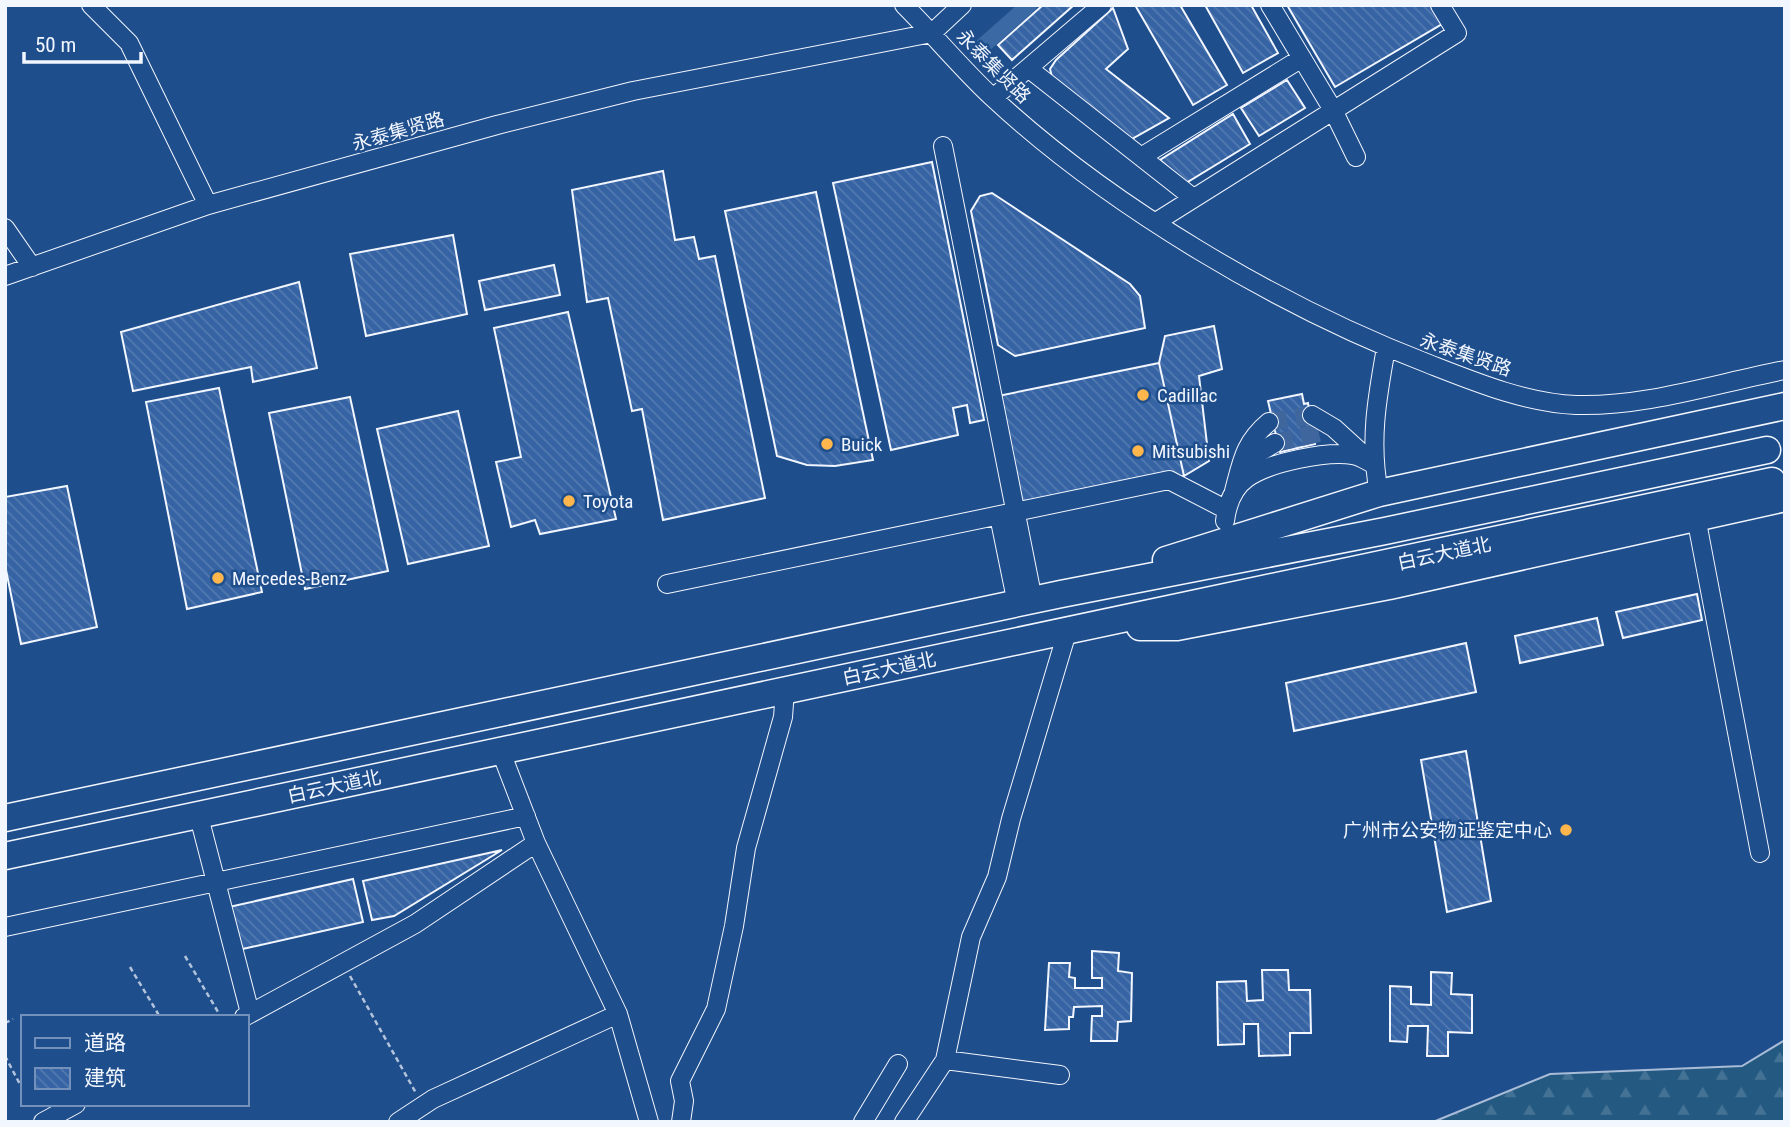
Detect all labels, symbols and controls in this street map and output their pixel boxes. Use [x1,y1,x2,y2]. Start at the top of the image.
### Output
scale bar [24,21,142,65]
street label: 永泰集贤路 [952,25,1035,108]
text: 50 m [35,33,76,57]
street label: 永泰集贤路 [349,107,447,156]
street label: 永泰集贤路 [1417,328,1515,381]
place label: Cadillac [1157,384,1217,407]
marker: Cadillac [1135,387,1151,403]
place label: Buick [841,433,883,456]
marker: Buick [819,436,835,452]
place label: Mitsubishi [1152,440,1230,463]
marker: Mitsubishi [1130,443,1146,459]
place label: Toyota [583,490,633,513]
marker: Toyota [561,493,577,509]
street label: 白云大道北 [1395,532,1493,575]
place label: Mercedes-Benz [232,567,347,590]
marker: Mercedes-Benz [210,570,226,586]
street label: 白云大道北 [840,647,938,690]
street label: 白云大道北 [285,765,383,808]
place label: 广州市公安物证鉴定中心 [1343,819,1552,842]
marker: 广州市公安物证鉴定中心 [1558,822,1574,838]
legend [21,1015,248,1106]
text: 道路 [84,1031,126,1055]
text: 建筑 [84,1066,126,1090]

